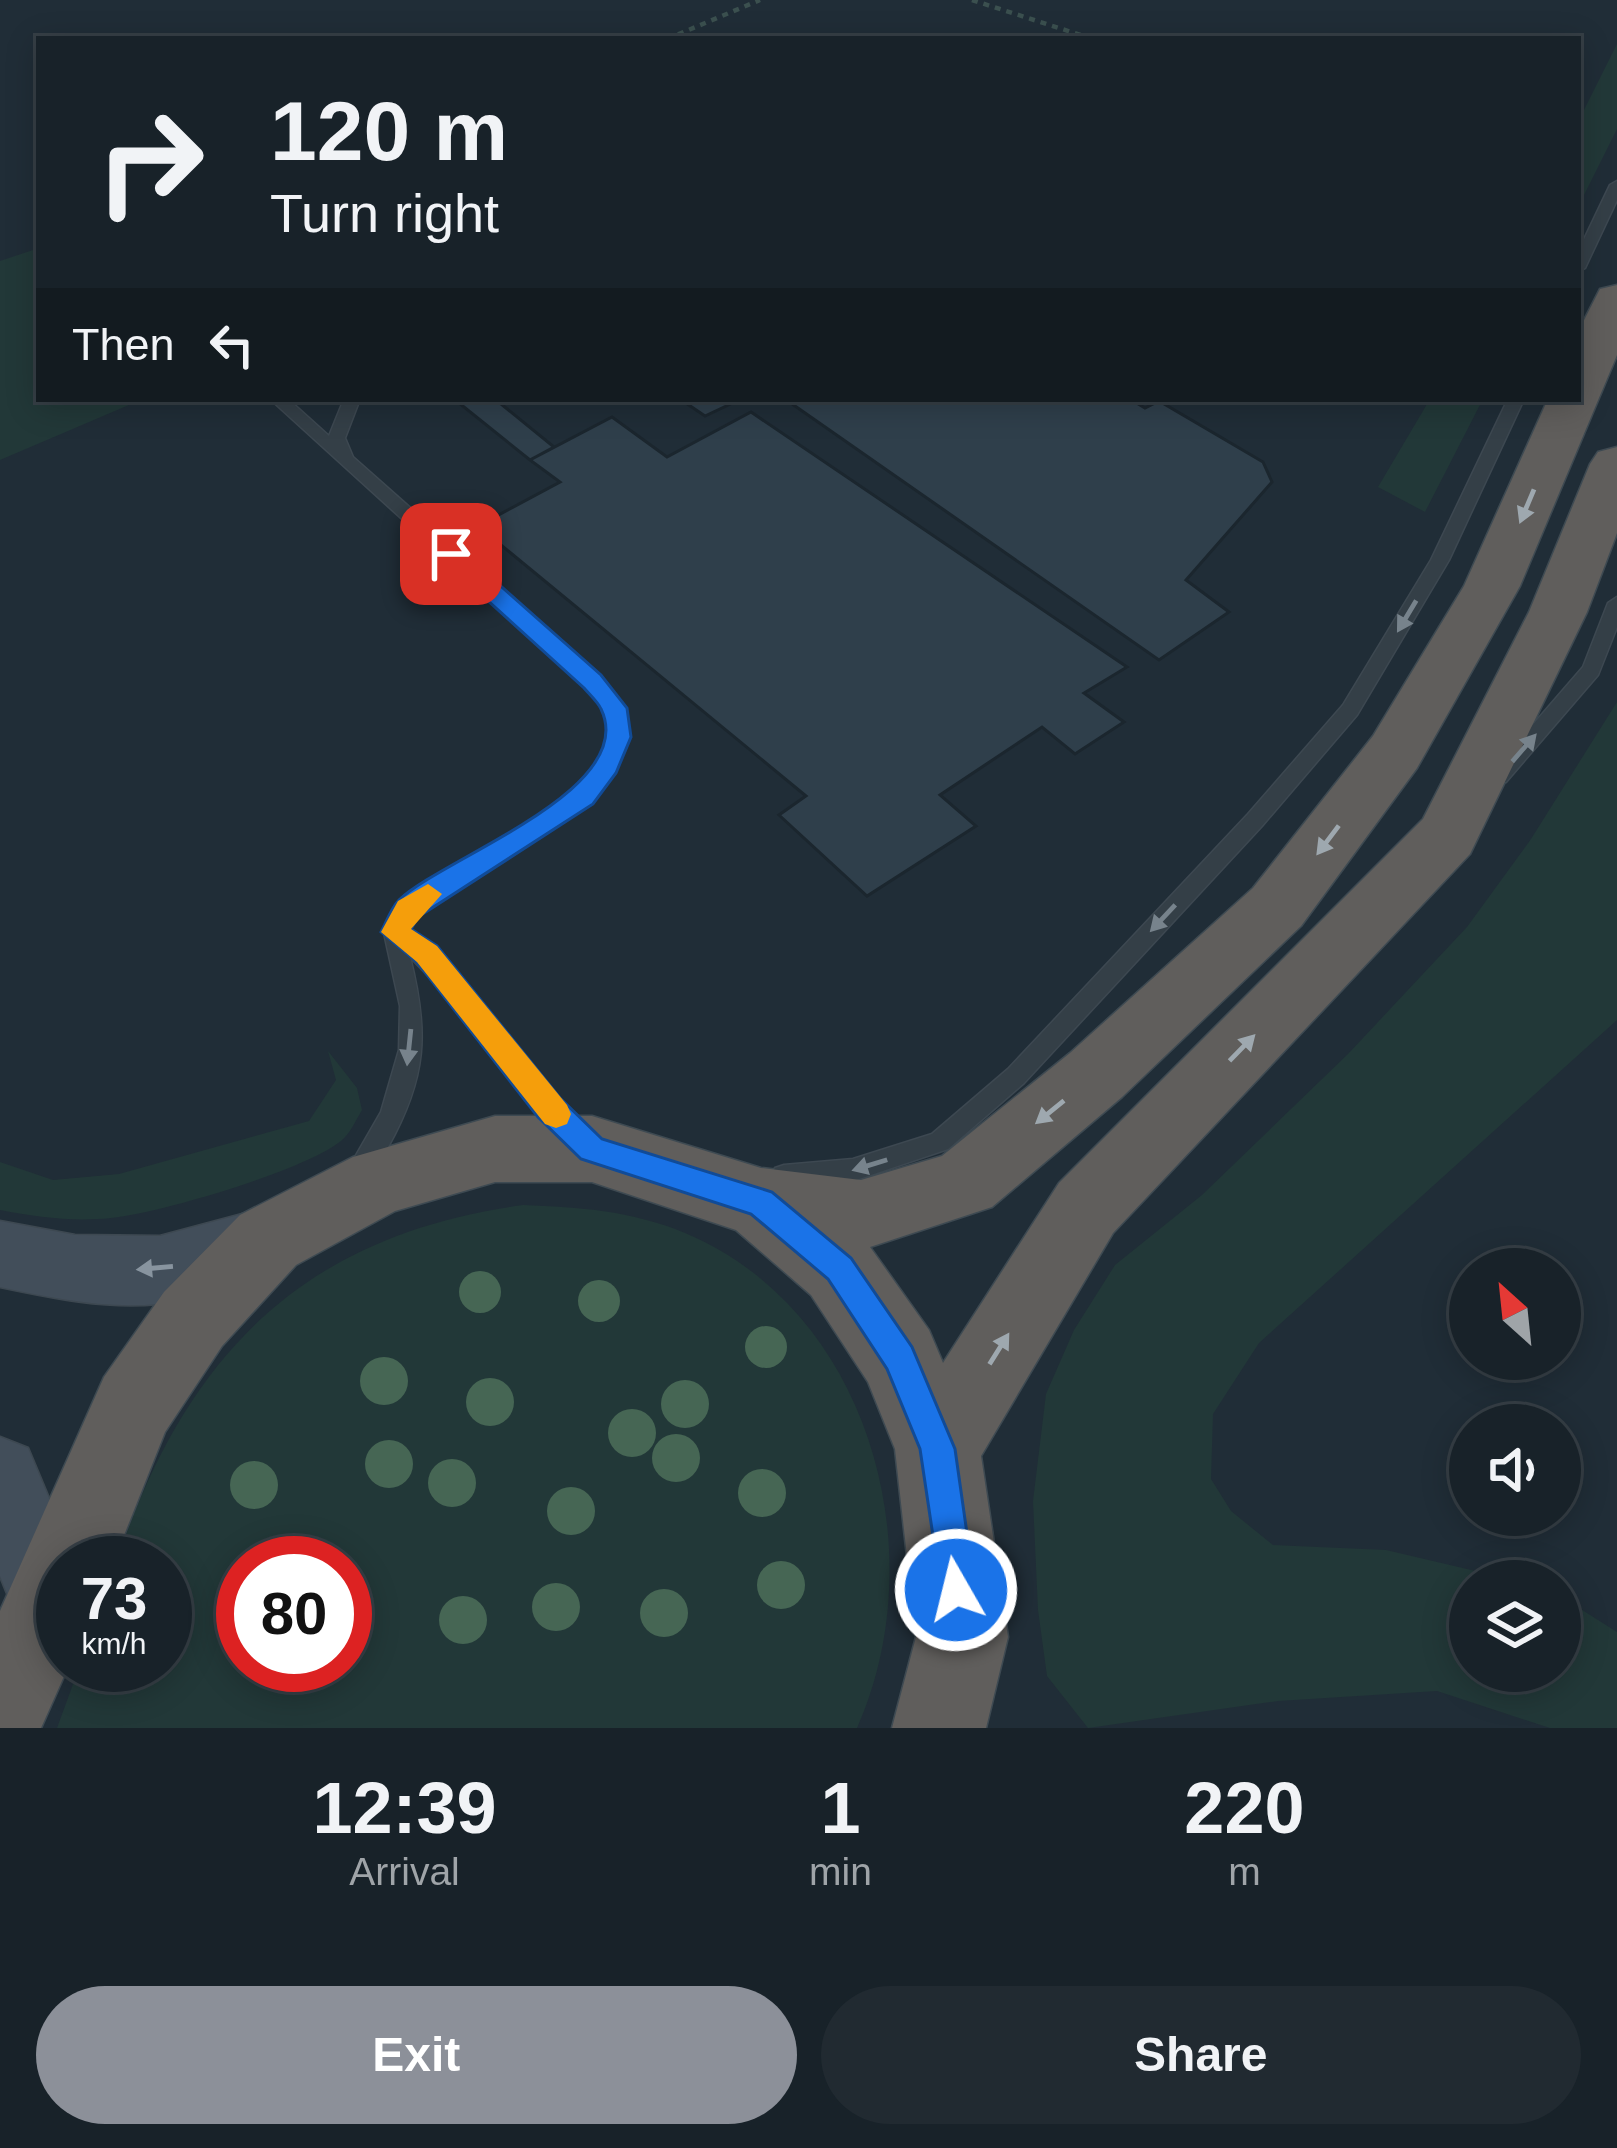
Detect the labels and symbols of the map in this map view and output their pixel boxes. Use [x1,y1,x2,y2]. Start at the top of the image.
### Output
one-way arrow [1516,489,1536,524]
pin [400,503,502,605]
one-way arrow [1397,599,1418,633]
one-way arrow [1510,733,1537,763]
one-way arrow [1316,824,1341,856]
one-way arrow [1150,904,1177,933]
one-way arrow [399,1029,418,1066]
one-way arrow [1228,1033,1256,1062]
one-way arrow [1035,1099,1065,1125]
one-way arrow [851,1156,888,1175]
north arrow [1449,1248,1581,1380]
one-way arrow [135,1259,173,1278]
one-way arrow [987,1333,1009,1366]
position arrow [893,1527,1019,1653]
speed limit sign: 80 [216,1536,372,1692]

